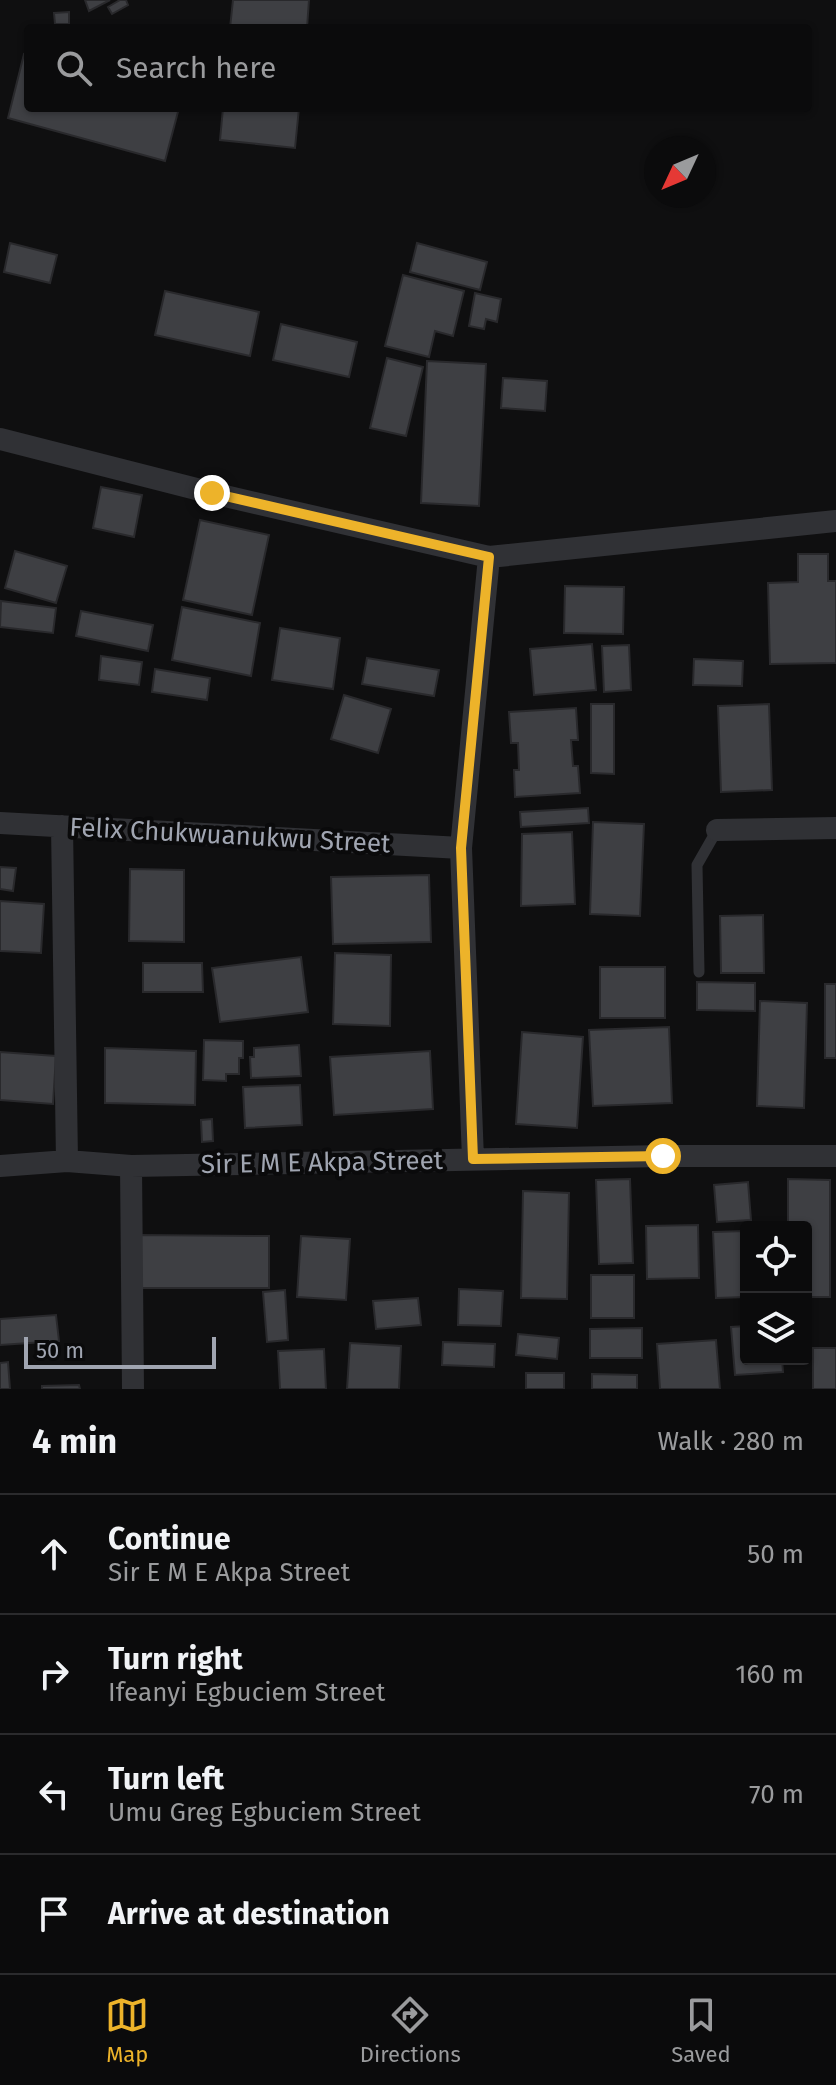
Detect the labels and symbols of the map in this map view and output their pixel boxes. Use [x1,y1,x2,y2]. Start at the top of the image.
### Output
north arrow [644,136,716,208]
route end [194,475,230,511]
street label: Felix Chukwuanukwu Street [69,812,392,859]
route start [645,1138,681,1174]
street label: Sir E M E Akpa Street [201,1145,444,1180]
scale bar [24,1333,216,1369]

